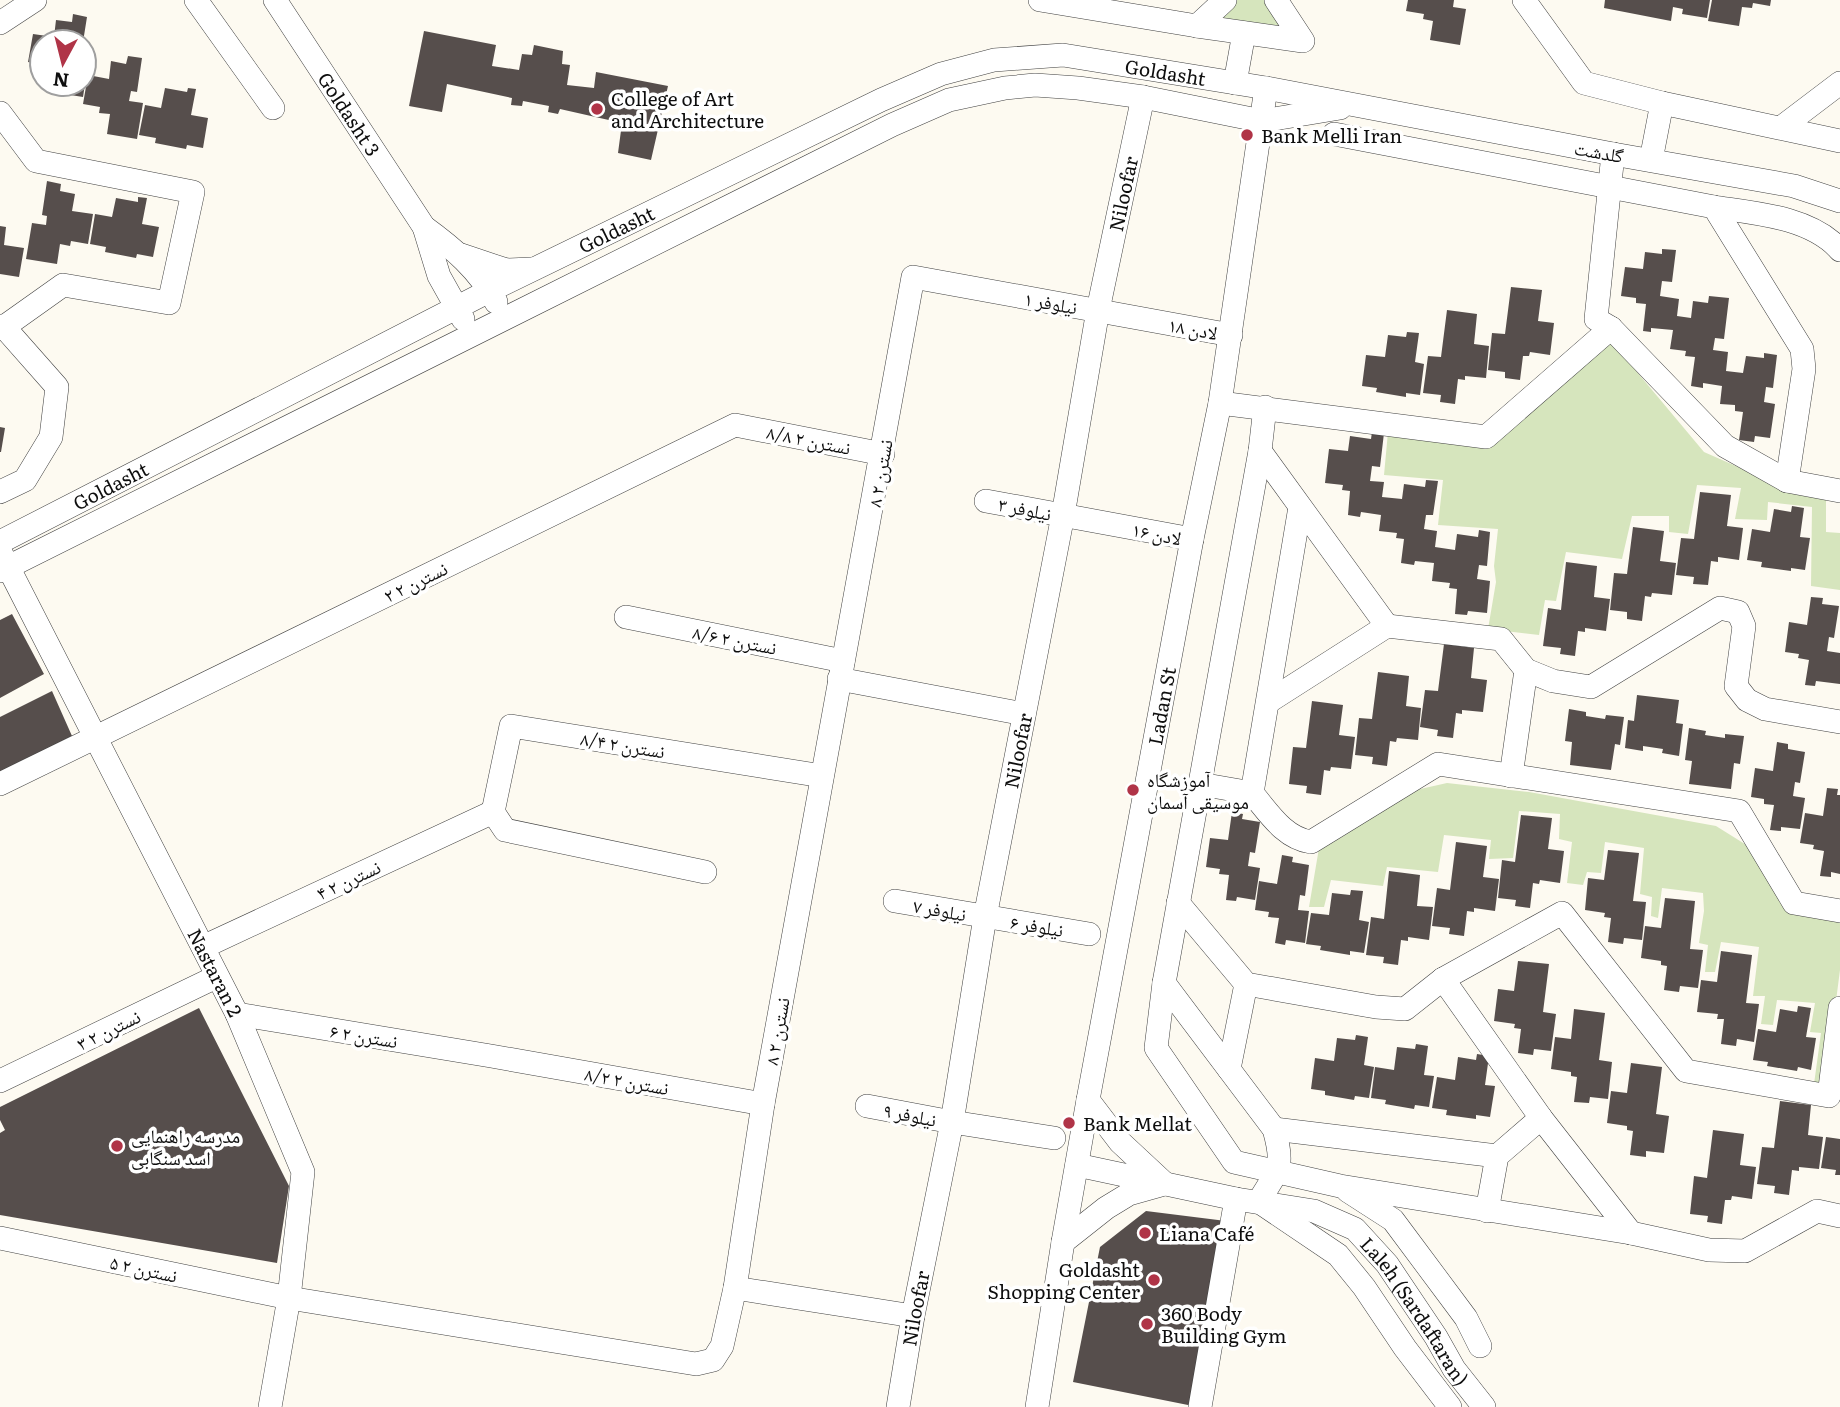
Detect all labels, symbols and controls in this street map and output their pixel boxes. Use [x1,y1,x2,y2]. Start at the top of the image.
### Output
north arrow [28,28,98,98]
street label: Goldasht [1123,51,1208,92]
text: N [51,66,70,96]
street label: Goldasht 3 [312,66,388,161]
place label: College of Art and Architecture [611,84,764,134]
marker: College of Art and Architecture [589,101,605,117]
place label: Bank Melli Iran [1261,121,1402,149]
marker: Bank Melli Iran [1239,127,1255,143]
street label: گلدشت [1572,133,1626,169]
street label: Niloofar [1101,154,1144,234]
street label: Goldasht [573,199,659,259]
street label: ۱ نیلوفر [1022,284,1080,320]
street label: ۱۸ لادن [1166,310,1220,346]
street label: ۸/۸ نسترن ۲ [765,417,853,461]
street label: ۸ نسترن ۲ [859,437,899,509]
street label: Goldasht [68,454,153,516]
street label: ۳ نیلوفر [996,489,1054,527]
street label: ۱۶ لادن [1130,515,1184,551]
street label: ۲ نسترن ۲ [378,553,452,609]
street label: ۸/۶ نسترن ۲ [691,617,779,661]
street label: Ladan St [1140,664,1182,747]
street label: Niloofar [996,711,1038,791]
street label: ۸/۴ نسترن ۲ [579,724,667,764]
place label: آموزشگاه موسیقی آسمان [1147,765,1249,815]
marker: آموزشگاه موسیقی آسمان [1125,782,1141,798]
street label: ۴ نسترن ۲ [311,852,385,906]
street label: ۷ نیلوفر [911,891,969,927]
street label: ۶ نیلوفر [1008,907,1066,943]
street label: Nastaran 2 [181,923,250,1021]
street label: ۸ نسترن ۲ [756,995,796,1067]
street label: ۳ نسترن ۲ [71,1001,145,1057]
street label: ۶ نسترن ۲ [328,1016,400,1054]
street label: ۸/۲ نسترن ۲ [583,1059,671,1101]
street label: ۹ نیلوفر [881,1095,939,1133]
place label: Bank Mellat [1083,1109,1192,1137]
marker: Bank Mellat [1061,1115,1077,1131]
place label: مدرسه راهنمایی اسد سنگابی [131,1121,240,1171]
marker: مدرسه راهنمایی اسد سنگابی [109,1138,125,1154]
place label: Liana Café [1159,1219,1255,1247]
marker: Liana Café [1137,1225,1153,1241]
street label: Laleh (Sardaftaran) [1354,1230,1476,1391]
street label: ۵ نسترن ۲ [108,1247,180,1289]
place label: Goldasht Shopping Center [987,1255,1140,1305]
street label: Niloofar [894,1268,936,1348]
marker: Goldasht Shopping Center [1146,1272,1162,1288]
place label: 360 Body Building Gym [1161,1299,1286,1349]
marker: 360 Body Building Gym [1139,1316,1155,1332]

